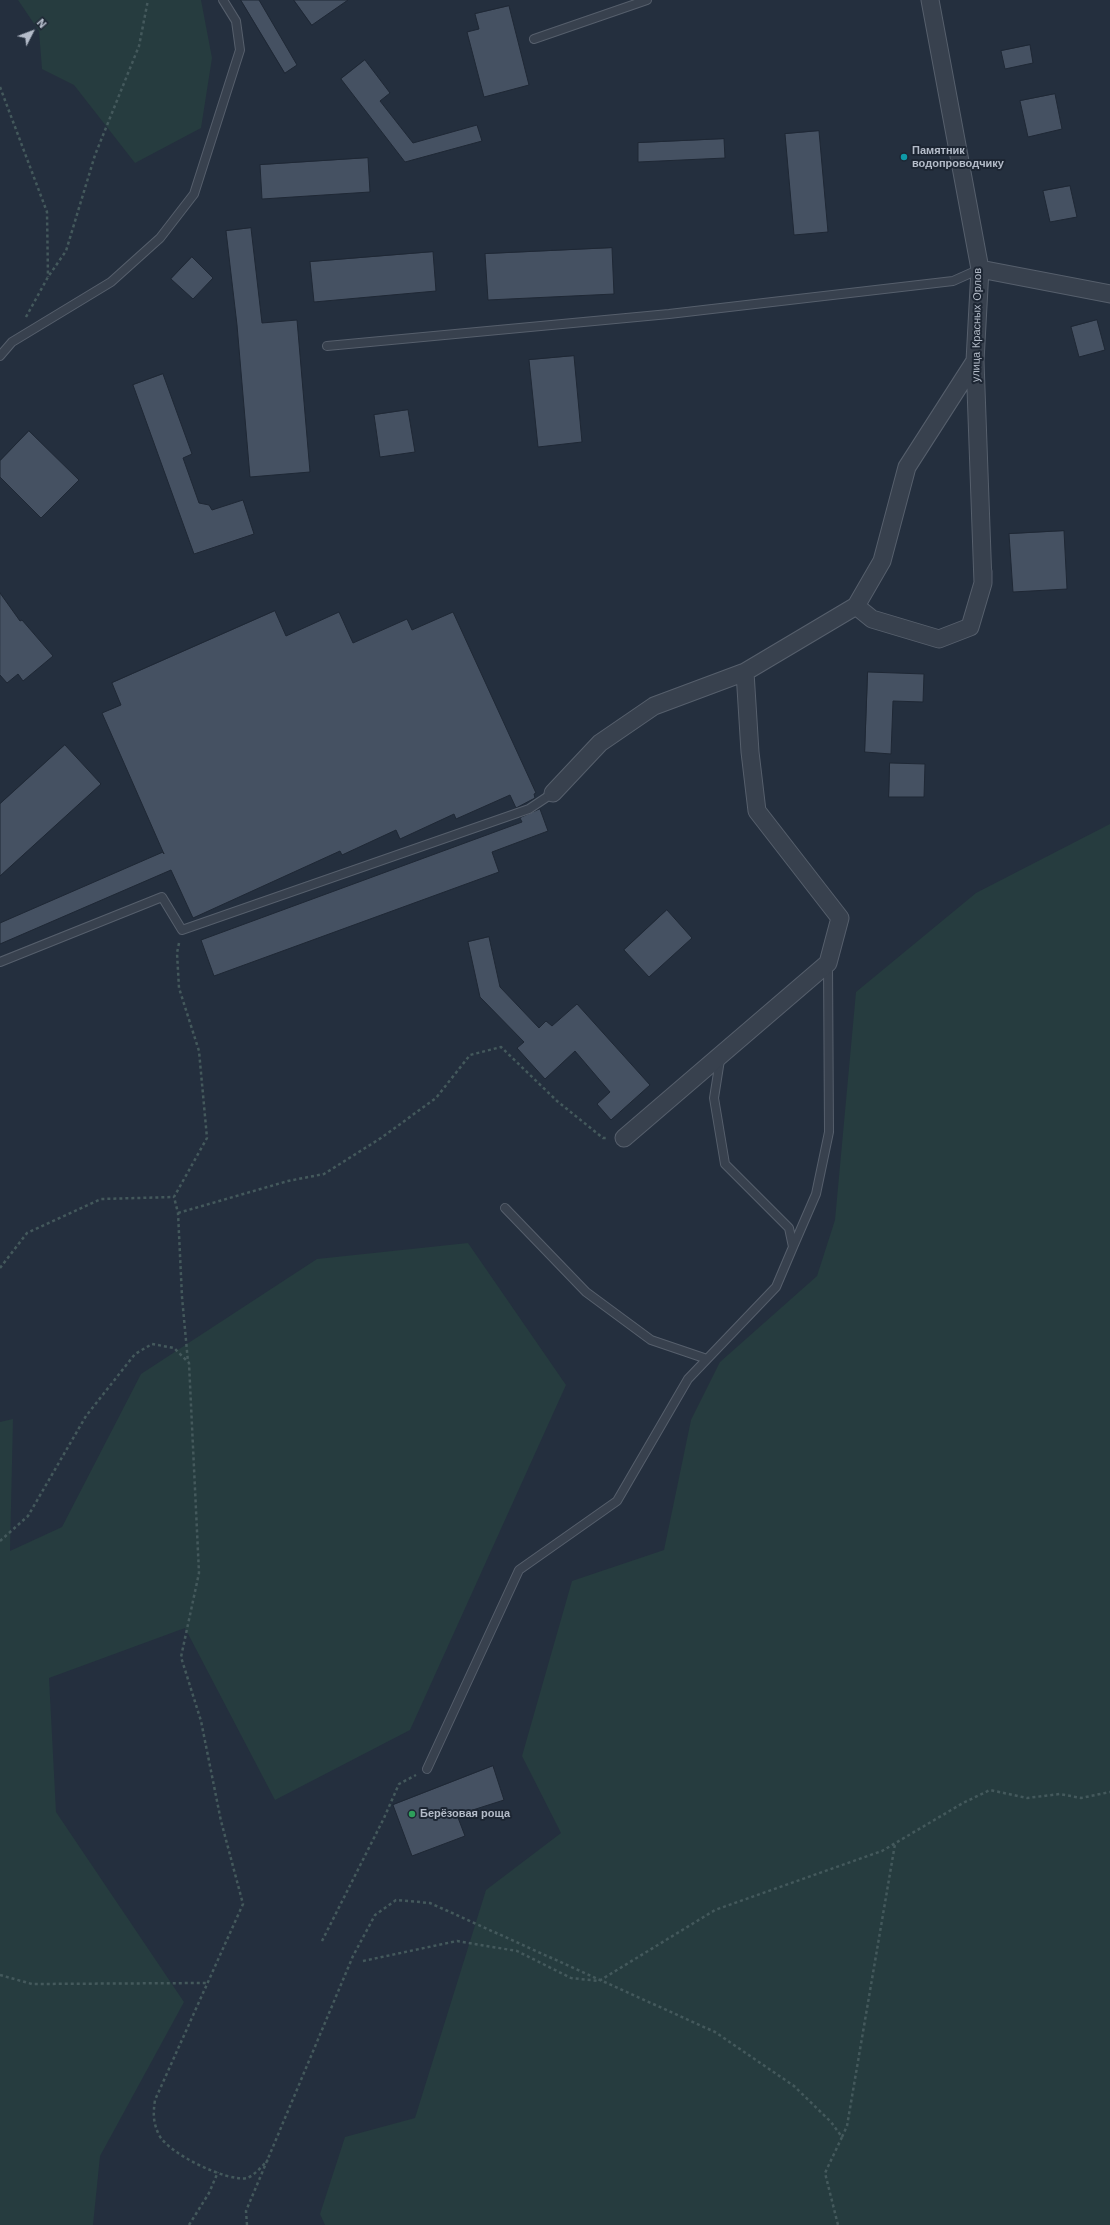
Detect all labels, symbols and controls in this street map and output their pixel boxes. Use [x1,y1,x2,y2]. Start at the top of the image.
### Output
north arrow [12,12,52,52]
text: N [34,16,49,31]
place label: Памятник водопроводчику [912,144,1004,170]
marker: Памятник водопроводчику [899,152,909,162]
street label: улица Красных Орлов [969,268,985,382]
place label: Берёзовая роща [420,1807,510,1821]
marker: Берёзовая роща [407,1809,417,1819]

